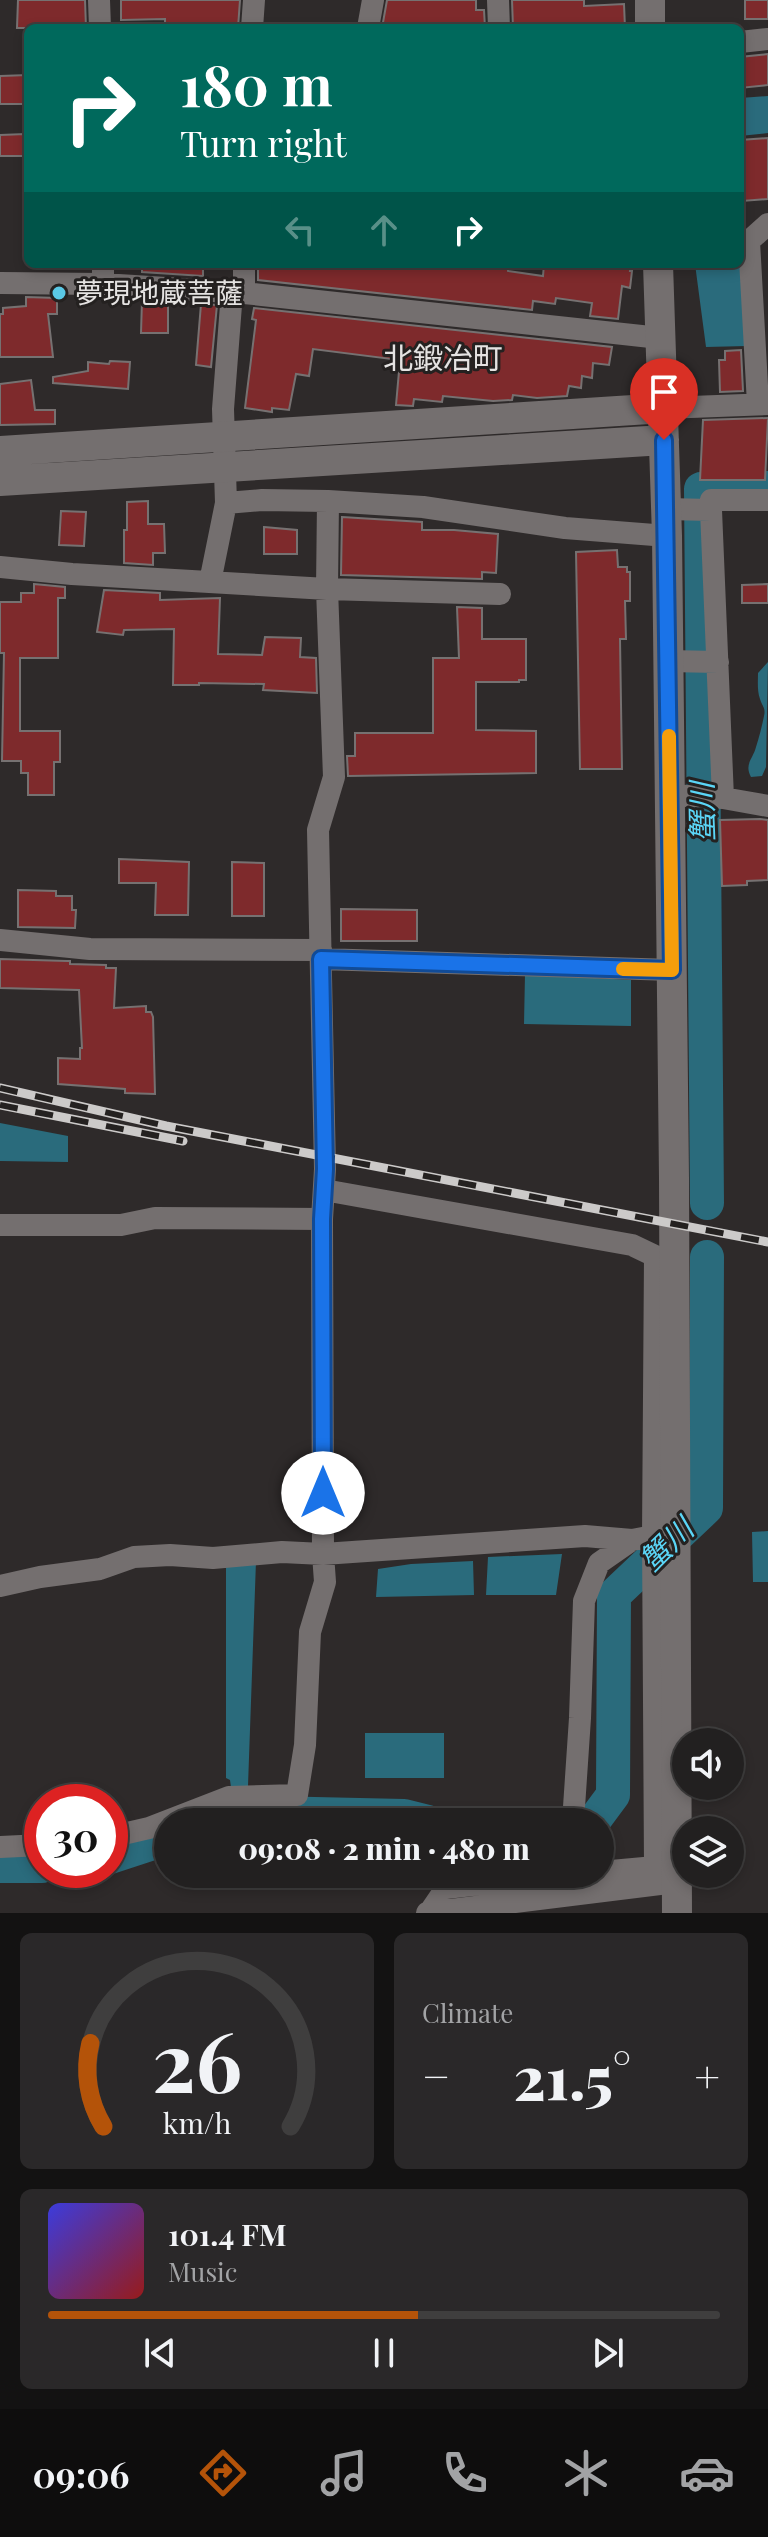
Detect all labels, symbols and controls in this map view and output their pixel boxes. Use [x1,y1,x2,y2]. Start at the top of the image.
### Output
text: 180 m [180,46,333,121]
icon: right [48,56,152,160]
text: Turn right [180,118,347,166]
icon: left [278,208,322,252]
icon: ahead [362,208,406,252]
icon: right [446,208,490,252]
place label: 夢現地蔵菩薩 [75,273,243,310]
marker: 夢現地蔵菩薩 [50,284,68,302]
district label: 北鍛冶町 [383,337,503,377]
pin [630,358,698,440]
icon: arrive [642,370,686,414]
water label: 蟹川 [680,779,722,842]
position arrow [281,1451,365,1535]
water label: 蟹川 [630,1506,703,1579]
map controls [672,1728,744,1888]
button: sound [672,1728,744,1800]
speed limit sign: 30 [24,1784,128,1888]
button: layers [672,1816,744,1888]
text: 09:08 · 2 min · 480 m [238,1828,530,1868]
text: Climate [422,1995,513,2030]
text: 26 [152,2003,242,2114]
text: 21.5° [514,2035,631,2115]
text: − [422,2045,450,2104]
text: + [694,2045,720,2104]
text: km/h [163,2103,231,2141]
text: 101.4 FM [168,2214,287,2254]
text: Music [168,2254,237,2289]
icon: previous [138,2331,182,2375]
icon: pause [362,2331,406,2375]
icon: next [586,2331,630,2375]
icon: directions [195,2445,251,2501]
icon: music [316,2445,372,2501]
icon: phone [437,2445,493,2501]
icon: climate [558,2445,614,2501]
icon: car [679,2445,735,2501]
text: 09:06 [33,2449,130,2497]

